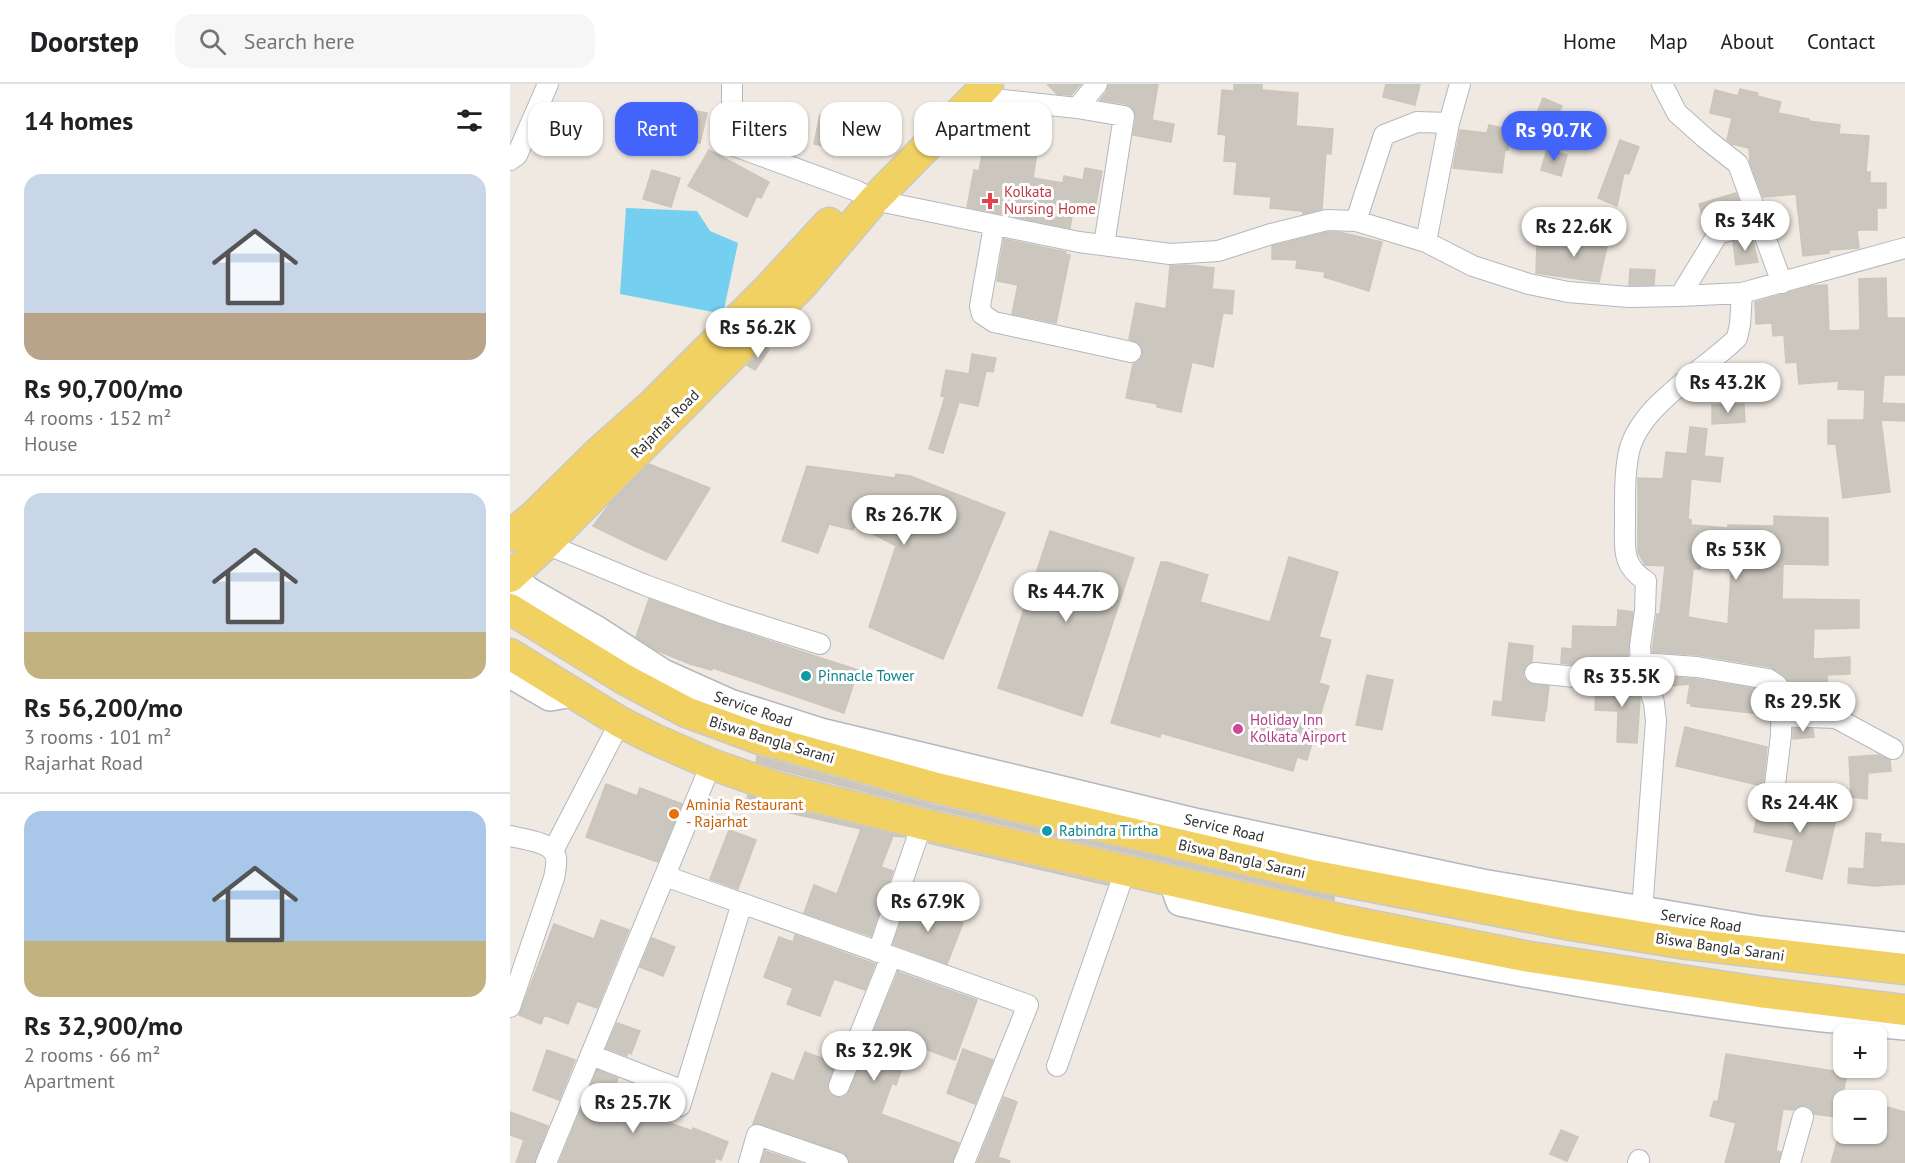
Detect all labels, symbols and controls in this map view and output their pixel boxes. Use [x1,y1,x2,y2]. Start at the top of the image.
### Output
search box [175,14,595,68]
text: Doorstep [30,23,139,60]
icon: search [196,25,229,58]
text: Search here [244,27,355,55]
text: Home [1563,28,1616,55]
text: Map [1649,28,1688,55]
text: About [1721,28,1774,55]
text: Contact [1807,28,1875,55]
chip: Buy [528,102,603,156]
chip: Rent [615,102,698,156]
chip: Filters [710,102,808,156]
chip: New [820,102,902,156]
chip: Apartment [914,102,1052,156]
text: 14 homes [24,104,133,137]
icon: filters [453,104,486,137]
pin: Rs 90.7K [1492,111,1616,162]
text: Rs 90.7K [1516,117,1592,143]
place label: Kolkata Nursing Home [1004,182,1096,218]
marker: Kolkata Nursing Home [981,192,999,210]
pin: Rs 34K [1696,201,1794,252]
pin: Rs 22.6K [1512,207,1636,258]
text: Rs 34K [1715,207,1775,233]
icon: home [201,213,309,321]
text: Rs 22.6K [1536,213,1612,239]
pin: Rs 56.2K [696,308,820,359]
text: Rs 56.2K [720,314,796,340]
pin: Rs 43.2K [1666,363,1790,414]
text: Rs 43.2K [1690,369,1766,395]
text: Rs 90,700/mo [24,372,183,405]
street label: Rajarhat Road [626,385,703,462]
text: 4 rooms · 152 m² [24,405,171,431]
text: House [24,431,78,457]
pin: Rs 26.7K [842,495,966,546]
text: Rs 26.7K [866,501,942,527]
pin: Rs 53K [1687,530,1785,581]
icon: home [201,532,309,640]
text: Rs 53K [1706,536,1766,562]
pin: Rs 44.7K [1004,572,1128,623]
text: Rs 44.7K [1028,578,1104,604]
pin: Rs 35.5K [1560,657,1684,708]
text: Rs 35.5K [1584,663,1660,689]
place label: Pinnacle Tower [818,666,914,685]
marker: Pinnacle Tower [799,669,813,683]
pin: Rs 29.5K [1741,682,1865,733]
street label: Service Road [711,686,795,731]
text: Rs 29.5K [1765,688,1841,714]
text: Rs 56,200/mo [24,691,183,724]
place label: Holiday Inn Kolkata Airport [1250,710,1346,746]
street label: Biswa Bangla Sarani [707,711,837,768]
marker: Holiday Inn Kolkata Airport [1231,722,1245,736]
text: 3 rooms · 101 m² [24,724,171,750]
text: Rajarhat Road [24,750,143,776]
pin: Rs 24.4K [1738,783,1862,834]
text: Rs 24.4K [1762,789,1838,815]
place label: Aminia Restaurant - Rajarhat [686,795,803,831]
marker: Aminia Restaurant - Rajarhat [667,807,681,821]
street label: Service Road [1182,809,1266,846]
place label: Rabindra Tirtha [1059,821,1158,840]
marker: Rabindra Tirtha [1040,824,1054,838]
street label: Biswa Bangla Sarani [1177,835,1308,882]
icon: home [201,850,309,958]
pin: Rs 67.9K [866,882,990,933]
text: Rs 67.9K [891,888,965,914]
street label: Service Road [1659,905,1743,936]
street label: Biswa Bangla Sarani [1654,928,1786,965]
text: Rs 32,900/mo [24,1009,183,1042]
map controls [1833,1024,1887,1144]
button: + [1833,1024,1887,1078]
pin: Rs 32.9K [812,1031,936,1082]
text: Rs 32.9K [836,1037,912,1063]
text: 2 rooms · 66 m² [24,1042,160,1068]
text: Apartment [24,1068,115,1094]
pin: Rs 25.7K [571,1083,695,1134]
text: Rs 25.7K [595,1089,671,1115]
button: − [1833,1090,1887,1144]

